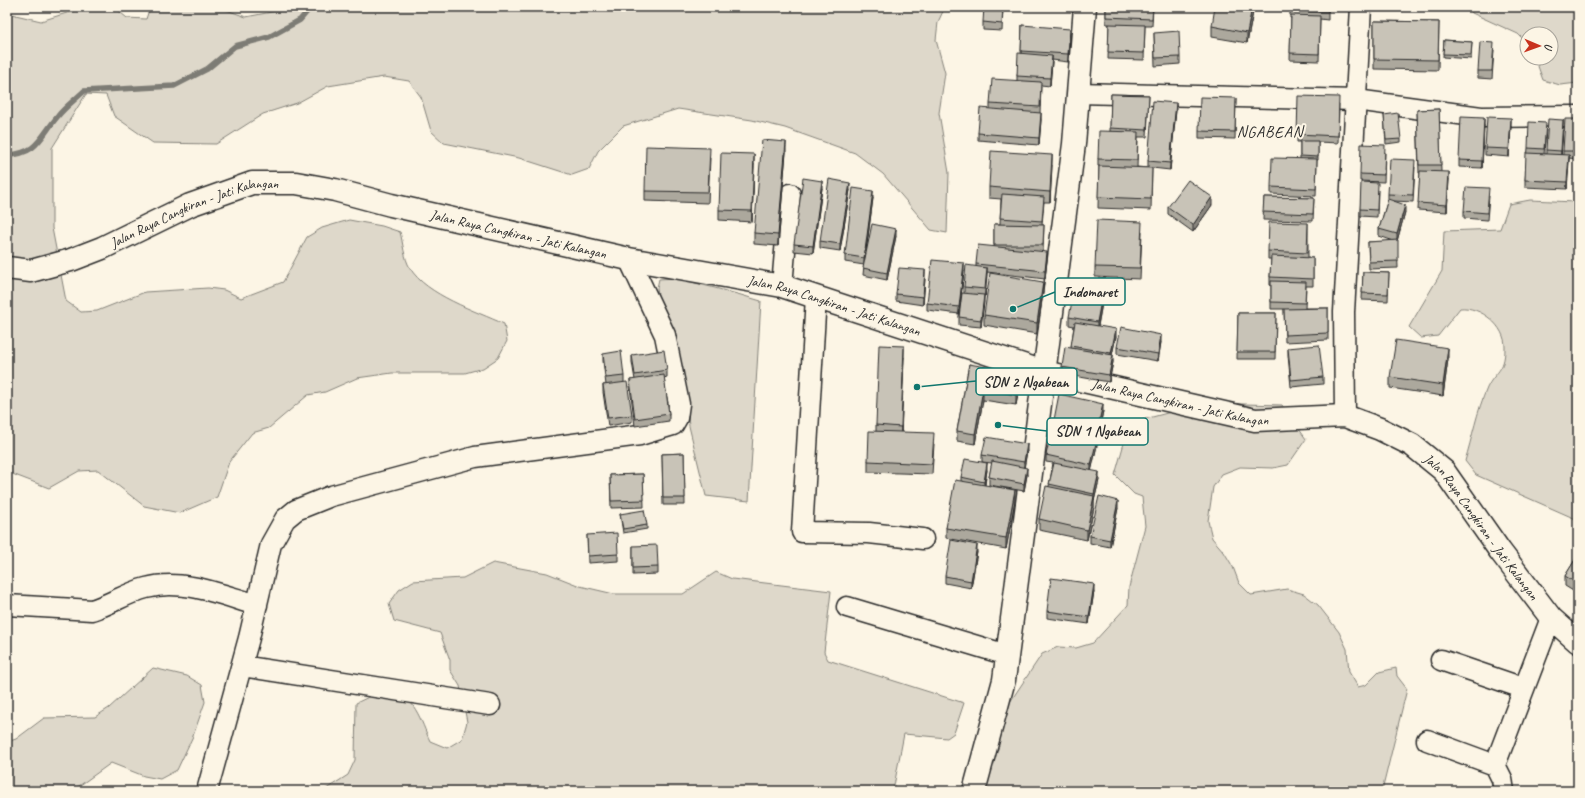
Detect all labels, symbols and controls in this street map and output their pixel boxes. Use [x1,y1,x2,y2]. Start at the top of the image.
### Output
north arrow [1519,26,1559,66]
text: U [1542,43,1556,52]
district label: NGABEAN [1237,122,1305,142]
street label: Jalan Raya Cangkiran - Jati Kalangan [107,175,279,252]
street label: Jalan Raya Cangkiran - Jati Kalangan [428,206,609,263]
street label: Jalan Raya Cangkiran - Jati Kalangan [745,272,923,340]
callout: Indomaret [1055,278,1125,305]
text: Indomaret [1063,283,1119,302]
callout: SDN 2 Ngabean [976,368,1077,395]
text: SDN 2 Ngabean [983,373,1070,392]
street label: Jalan Raya Cangkiran - Jati Kalangan [1089,375,1269,429]
callout: SDN 1 Ngabean [1047,418,1148,445]
text: SDN 1 Ngabean [1055,422,1142,441]
street label: Jalan Raya Cangkiran - Jati Kalangan [1419,449,1543,604]

